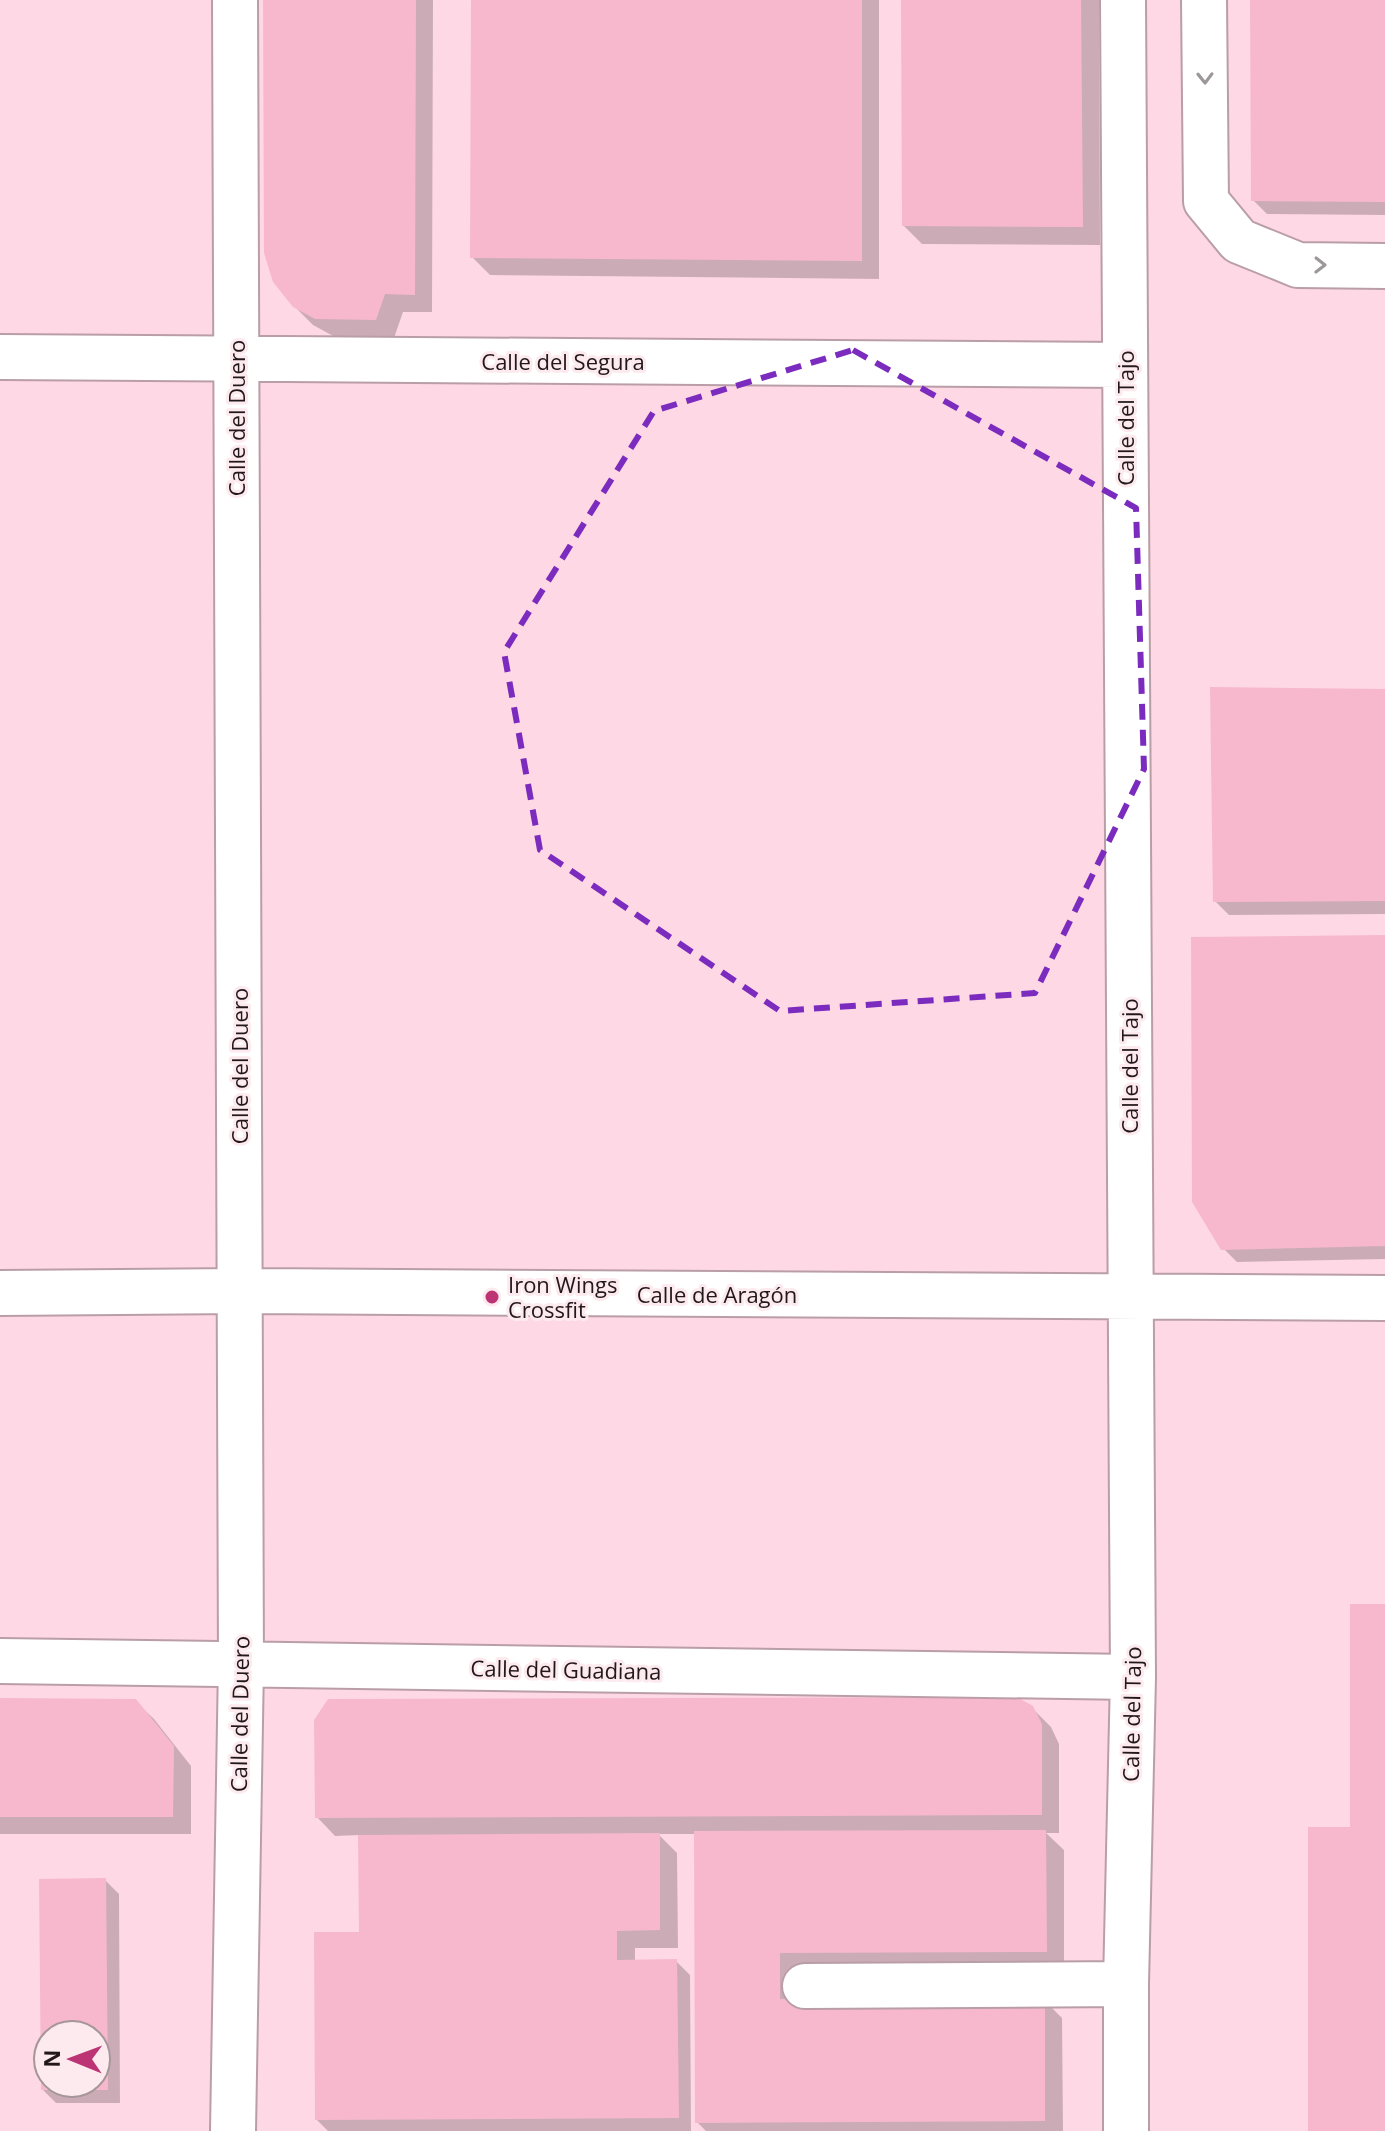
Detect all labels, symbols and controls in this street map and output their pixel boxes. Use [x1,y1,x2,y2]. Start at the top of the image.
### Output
one-way arrow [1196,72,1213,85]
one-way arrow [1314,257,1327,274]
street label: Calle del Duero [221,340,251,496]
street label: Calle del Segura [481,346,645,376]
street label: Calle del Tajo [1110,350,1140,486]
street label: Calle del Duero [224,988,254,1144]
street label: Calle del Tajo [1114,998,1144,1134]
place label: Iron Wings Crossfit [508,1269,617,1324]
street label: Calle de Aragón [637,1279,797,1309]
marker: Iron Wings Crossfit [483,1288,501,1306]
street label: Calle del Duero [223,1636,255,1792]
street label: Calle del Tajo [1115,1646,1147,1782]
street label: Calle del Guadiana [470,1652,662,1686]
north arrow [32,2019,112,2099]
text: N [36,2049,66,2068]

